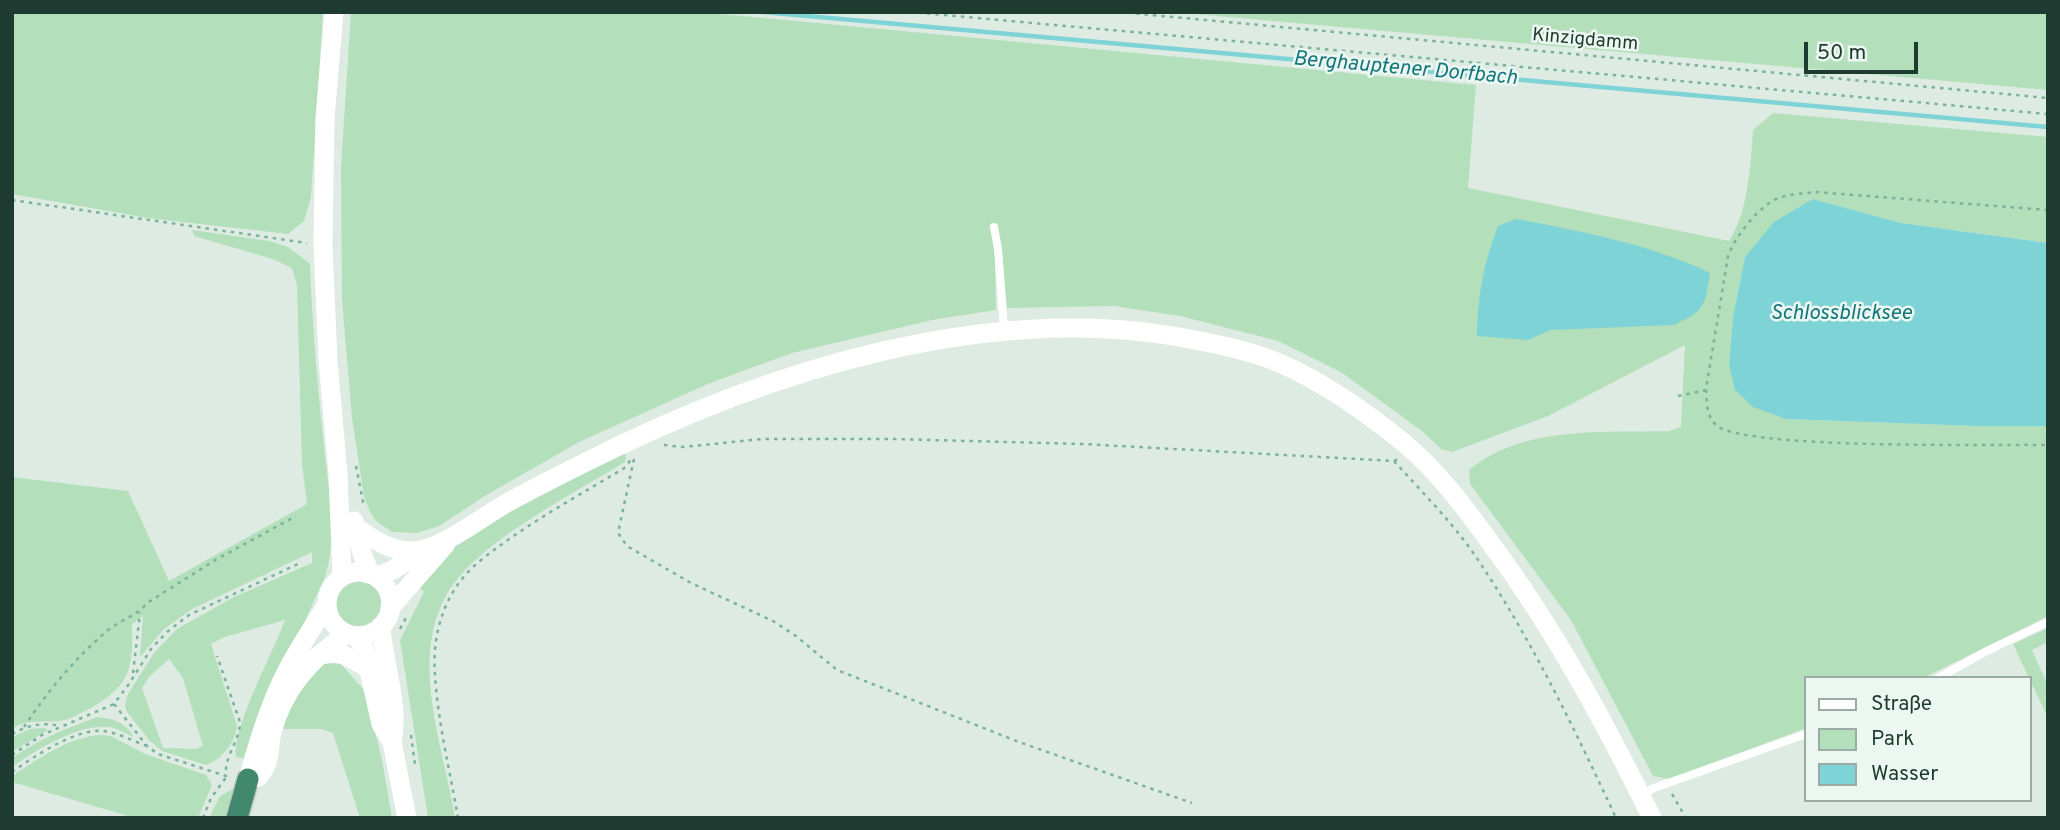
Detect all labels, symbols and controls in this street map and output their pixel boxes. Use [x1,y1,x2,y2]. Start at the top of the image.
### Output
street label: Kinzigdamm [1531,25,1639,57]
scale bar [1808,28,1922,72]
text: 50 m [1817,40,1866,67]
water label: Berghauptener Dorfbach [1292,48,1518,92]
water label: Schlossblicksee [1770,302,1912,328]
legend [1804,676,2032,802]
text: Straße [1871,691,1932,718]
text: Park [1871,726,1914,753]
text: Wasser [1871,761,1938,788]

